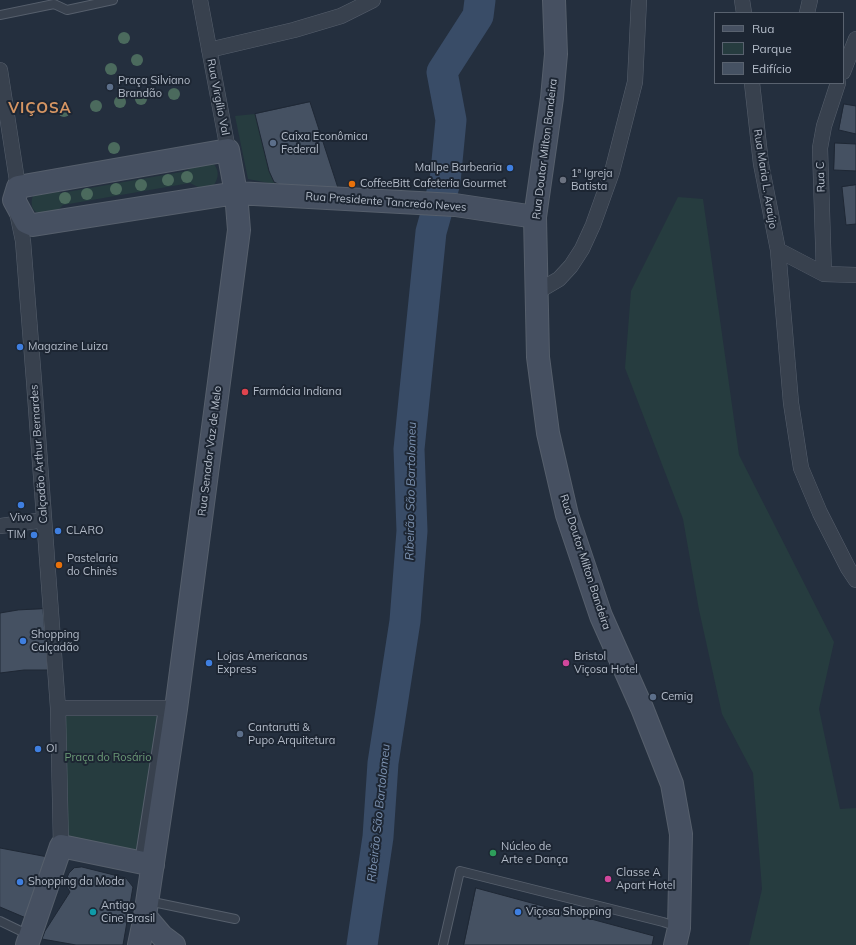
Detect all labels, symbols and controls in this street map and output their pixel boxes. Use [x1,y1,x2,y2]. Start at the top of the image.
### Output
legend [714,12,844,84]
text: Rua [752,21,774,36]
text: Parque [752,41,792,56]
street label: Rua Virgílio Val [204,58,232,136]
text: Edifício [752,61,792,76]
place label: Praça Silviano Brandão [118,74,190,100]
street label: Rua Doutor Milton Bandeira [530,78,560,220]
marker: Praça Silviano Brandão [105,82,115,92]
district label: VIÇOSA [8,99,72,117]
street label: Rua Maria L. Araújo [751,128,779,230]
place label: Caixa Econômica Federal [281,130,368,156]
marker: Caixa Econômica Federal [268,138,278,148]
place label: Mallpe Barbearia [415,161,502,175]
street label: Rua C [814,161,828,193]
marker: Mallpe Barbearia [505,163,515,173]
place label: 1ª Igreja Batista [571,167,613,193]
marker: 1ª Igreja Batista [558,175,568,185]
place label: CoffeeBitt Cafeteria Gourmet [360,177,506,191]
marker: CoffeeBitt Cafeteria Gourmet [347,179,357,189]
street label: Rua Presidente Tancredo Neves [305,190,467,214]
place label: Magazine Luiza [28,340,108,354]
marker: Magazine Luiza [15,342,25,352]
street label: Calçadão Arthur Bernardes [28,384,50,524]
street label: Rua Senador Vaz de Melo [195,385,225,517]
place label: Farmácia Indiana [253,385,342,399]
marker: Farmácia Indiana [240,387,250,397]
water label: Ribeirão São Bartolomeu [403,422,419,560]
street label: Rua Doutor Milton Bandeira [557,493,613,631]
marker: Vivo [16,500,26,510]
place label: Vivo [10,511,32,525]
place label: CLARO [66,524,103,538]
marker: CLARO [53,526,63,536]
place label: TIM [7,528,26,542]
marker: TIM [29,530,39,540]
place label: Pastelaria do Chinês [67,552,118,578]
marker: Pastelaria do Chinês [54,560,64,570]
place label: Shopping Calçadão [31,628,79,654]
marker: Shopping Calçadão [18,636,28,646]
place label: Lojas Americanas Express [217,650,308,676]
place label: Bristol Viçosa Hotel [574,650,638,676]
marker: Lojas Americanas Express [204,658,214,668]
marker: Bristol Viçosa Hotel [561,658,571,668]
place label: Cemig [661,690,693,704]
marker: Cemig [648,692,658,702]
place label: Cantarutti & Pupo Arquitetura [248,721,335,747]
marker: Cantarutti & Pupo Arquitetura [235,729,245,739]
place label: OI [46,742,57,756]
water label: Ribeirão São Bartolomeu [365,743,393,883]
marker: OI [33,744,43,754]
park label: Praça do Rosário [65,751,151,765]
place label: Núcleo de Arte e Dança [501,840,568,866]
marker: Núcleo de Arte e Dança [488,848,498,858]
place label: Classe A Apart Hotel [616,866,675,892]
marker: Classe A Apart Hotel [603,874,613,884]
place label: Shopping da Moda [28,875,124,889]
marker: Shopping da Moda [15,877,25,887]
place label: Antigo Cine Brasil [101,899,155,925]
place label: Viçosa Shopping [526,905,611,919]
marker: Antigo Cine Brasil [88,907,98,917]
marker: Viçosa Shopping [513,907,523,917]

